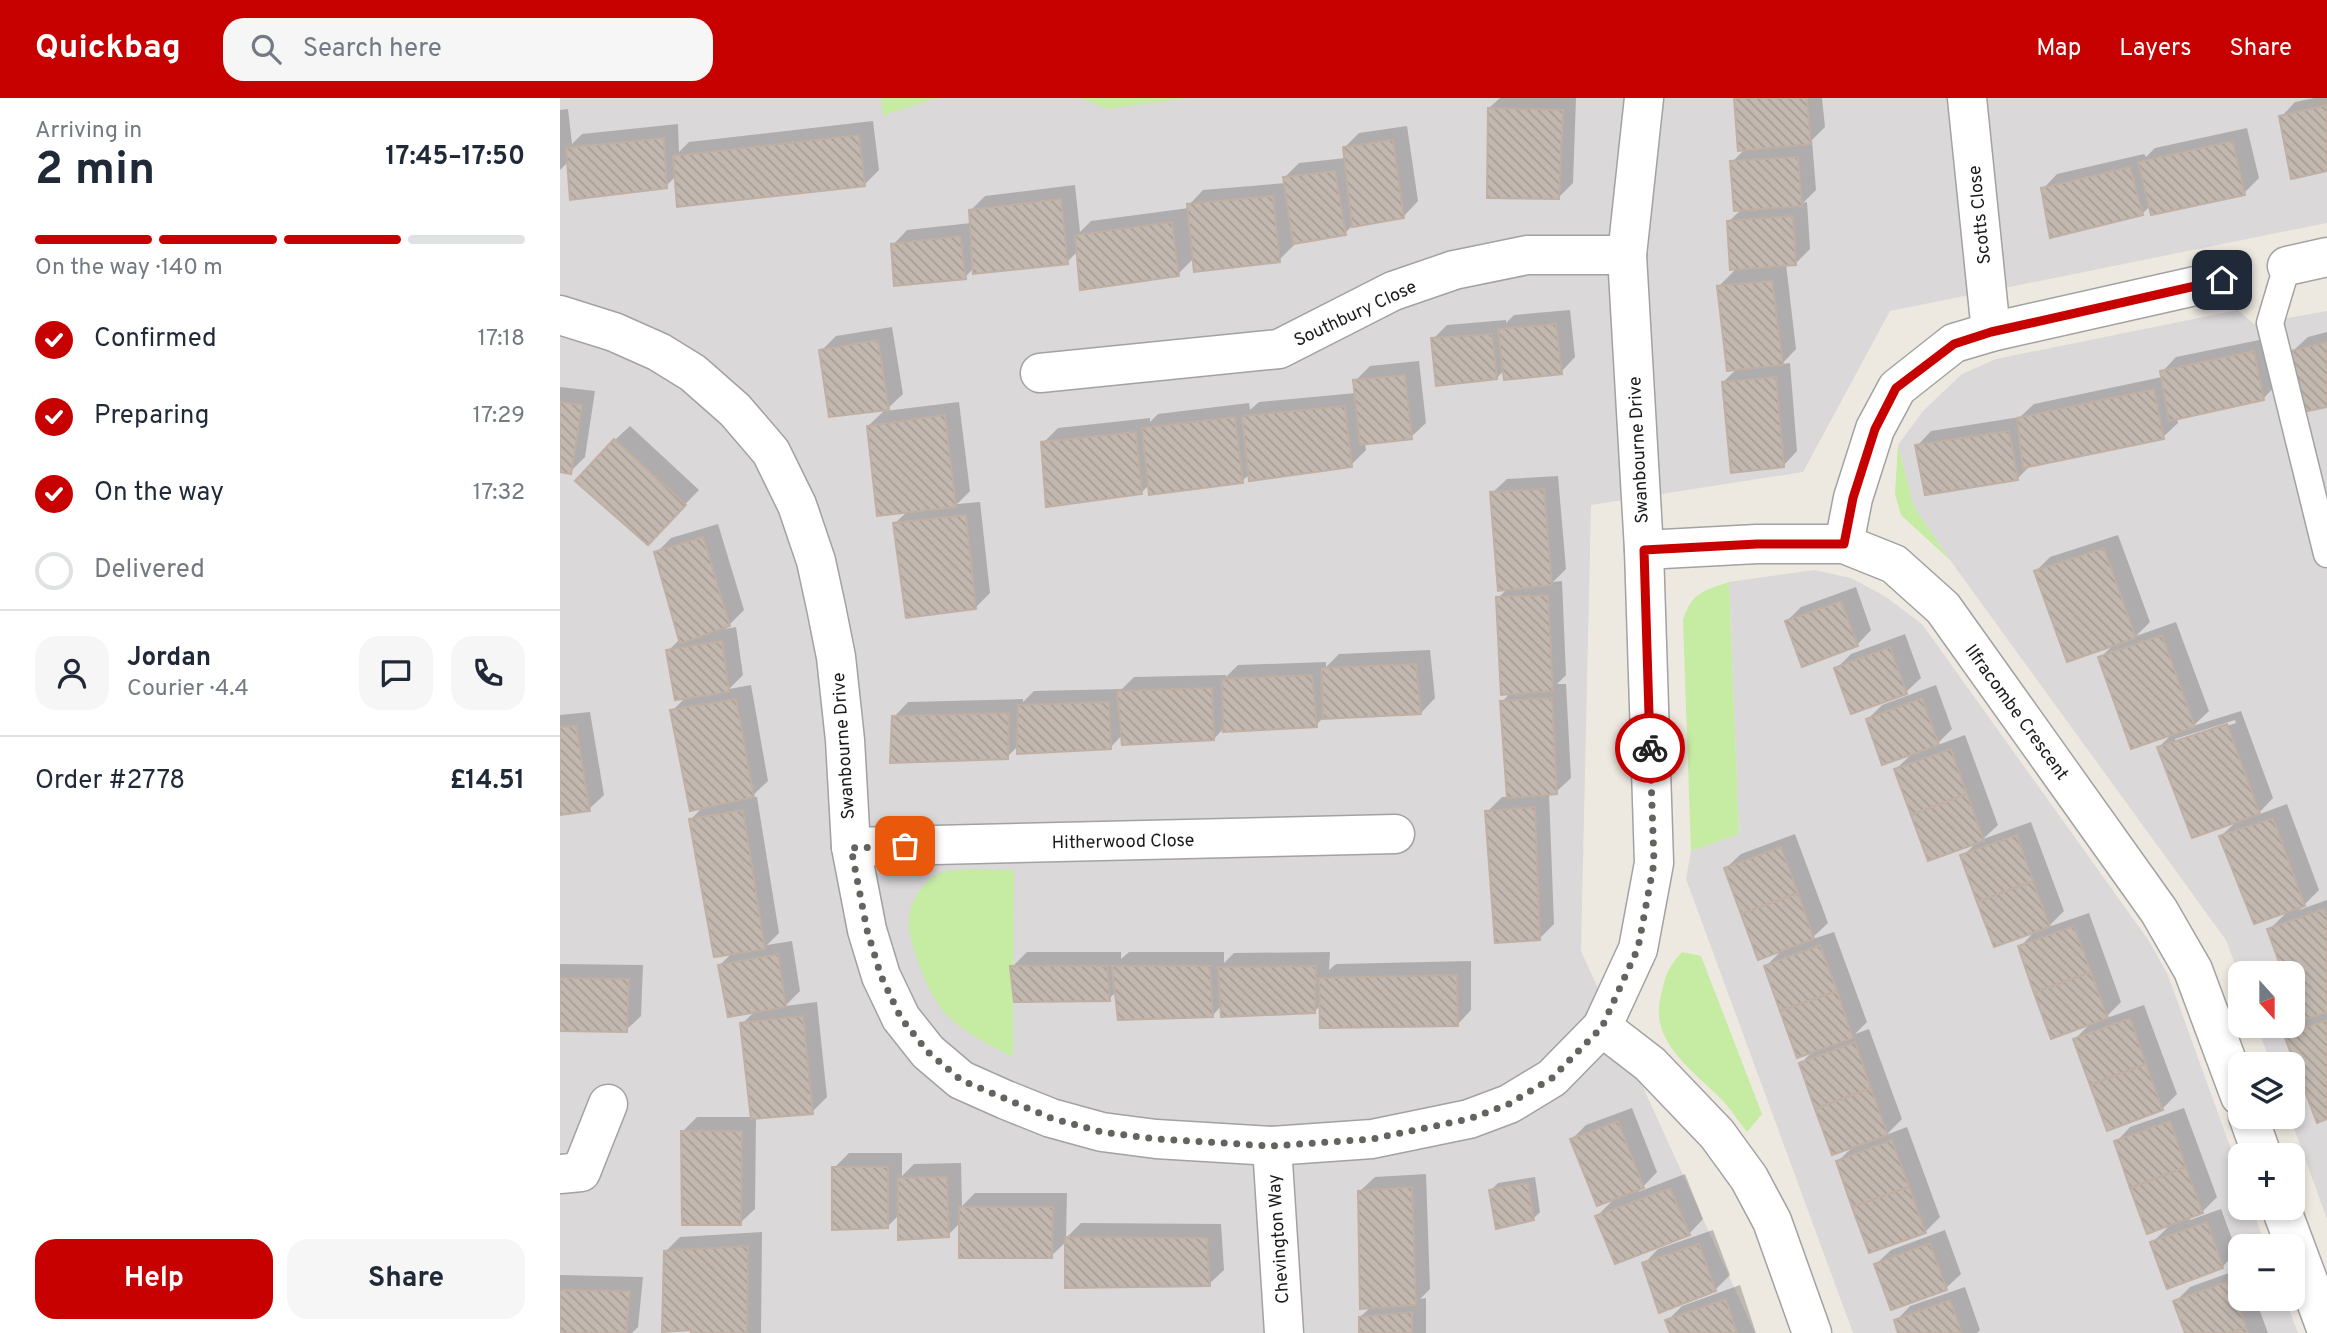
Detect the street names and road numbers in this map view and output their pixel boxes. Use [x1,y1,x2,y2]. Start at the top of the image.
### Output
street label: Scotts Close [1964,164,1997,266]
street label: Southbury Close [1291,276,1421,353]
street label: Swanbourne Drive [1624,376,1655,524]
street label: Ilfracombe Crescent [1959,640,2073,785]
street label: Swanbourne Drive [828,672,861,820]
street label: Hitherwood Close [1051,830,1195,855]
street label: Chevington Way [1263,1173,1295,1305]

